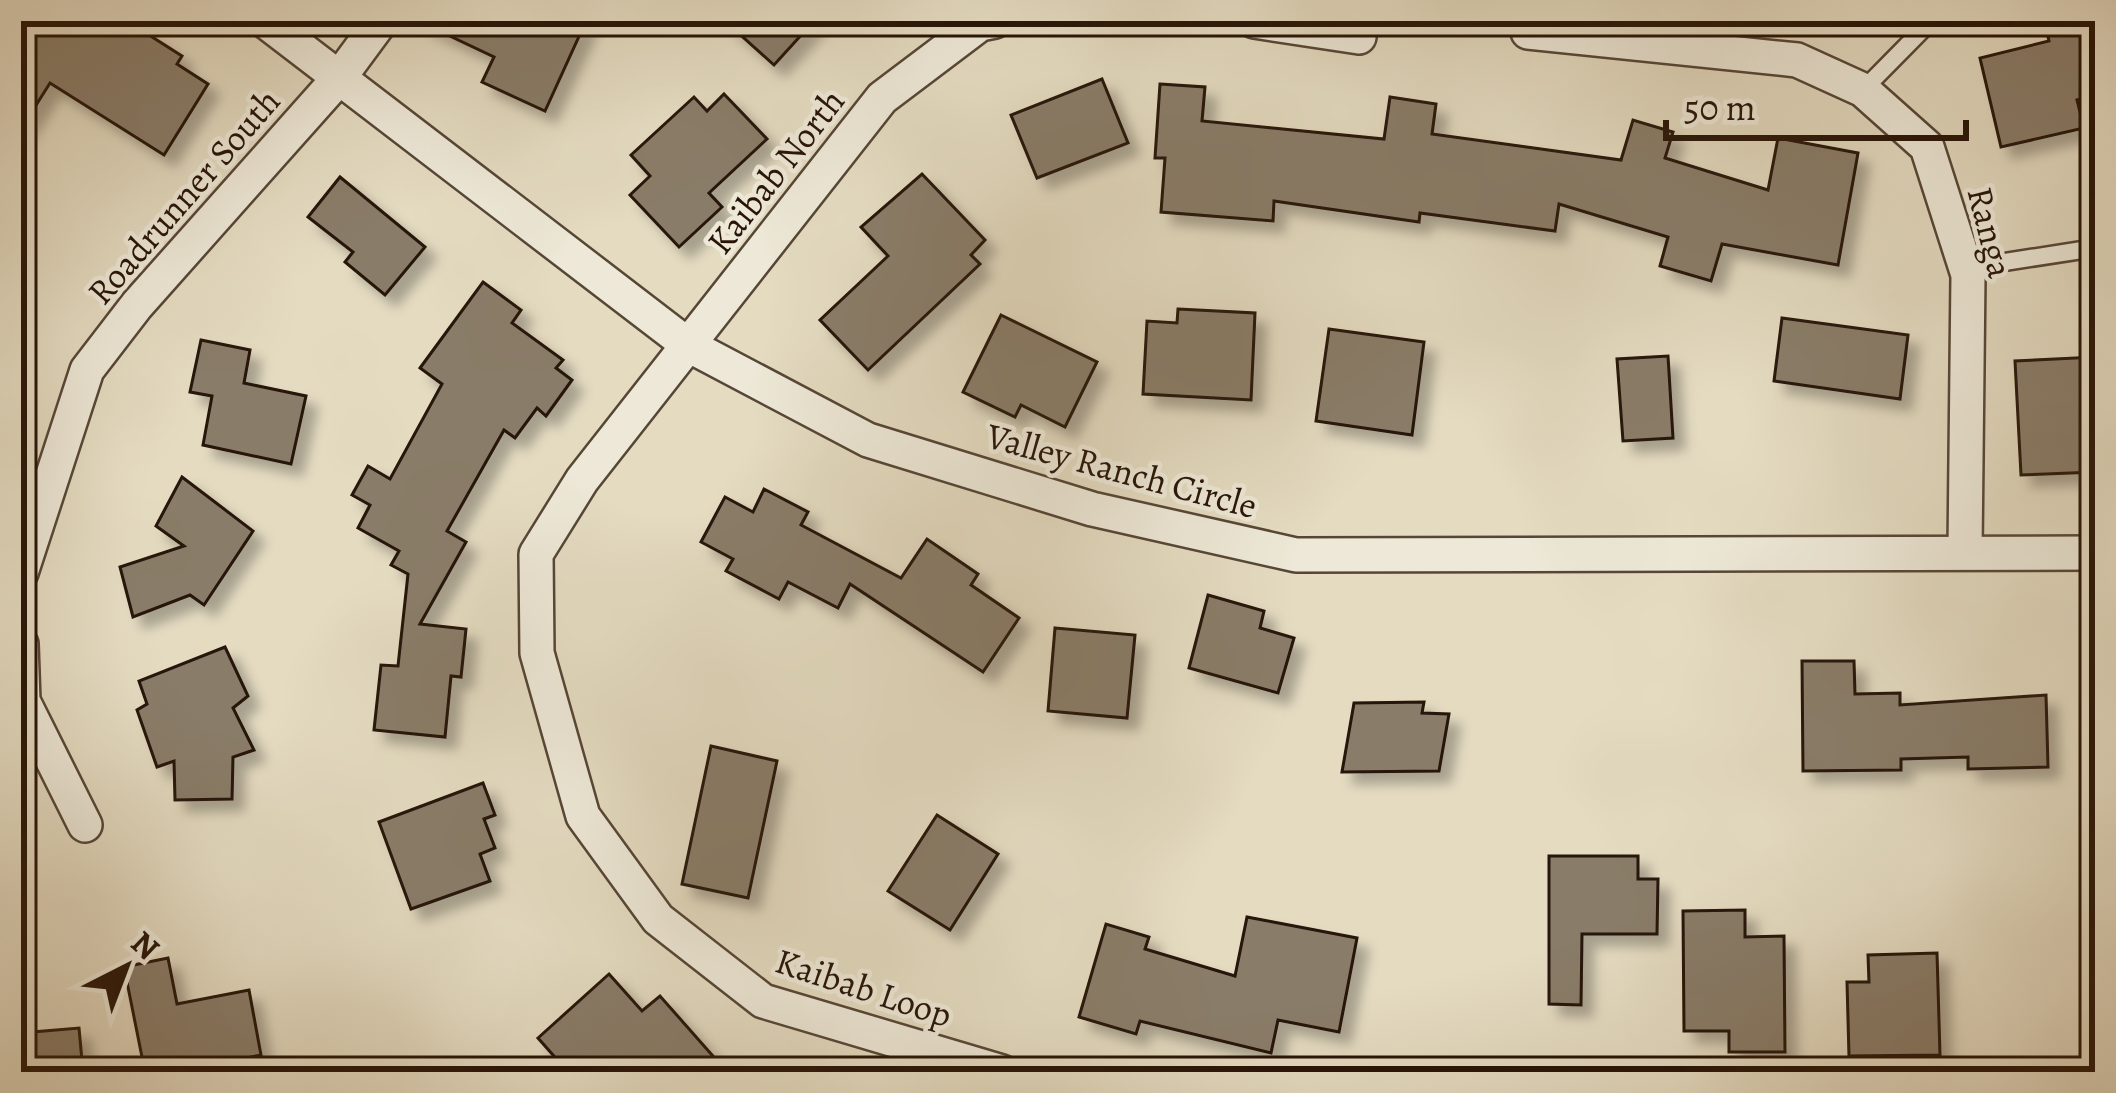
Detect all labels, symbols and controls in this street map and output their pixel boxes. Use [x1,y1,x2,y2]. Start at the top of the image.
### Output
scale bar [1666,66,1966,140]
street label: Roadrunner South [76,78,291,315]
street label: Kaibab North [695,78,856,264]
text: 50 m [1684,83,1756,132]
street label: Ranga [1956,181,2025,283]
street label: Valley Ranch Circle [980,411,1262,530]
north arrow [66,907,186,1027]
text: N [122,920,170,970]
street label: Kaibab Loop [769,936,958,1039]

